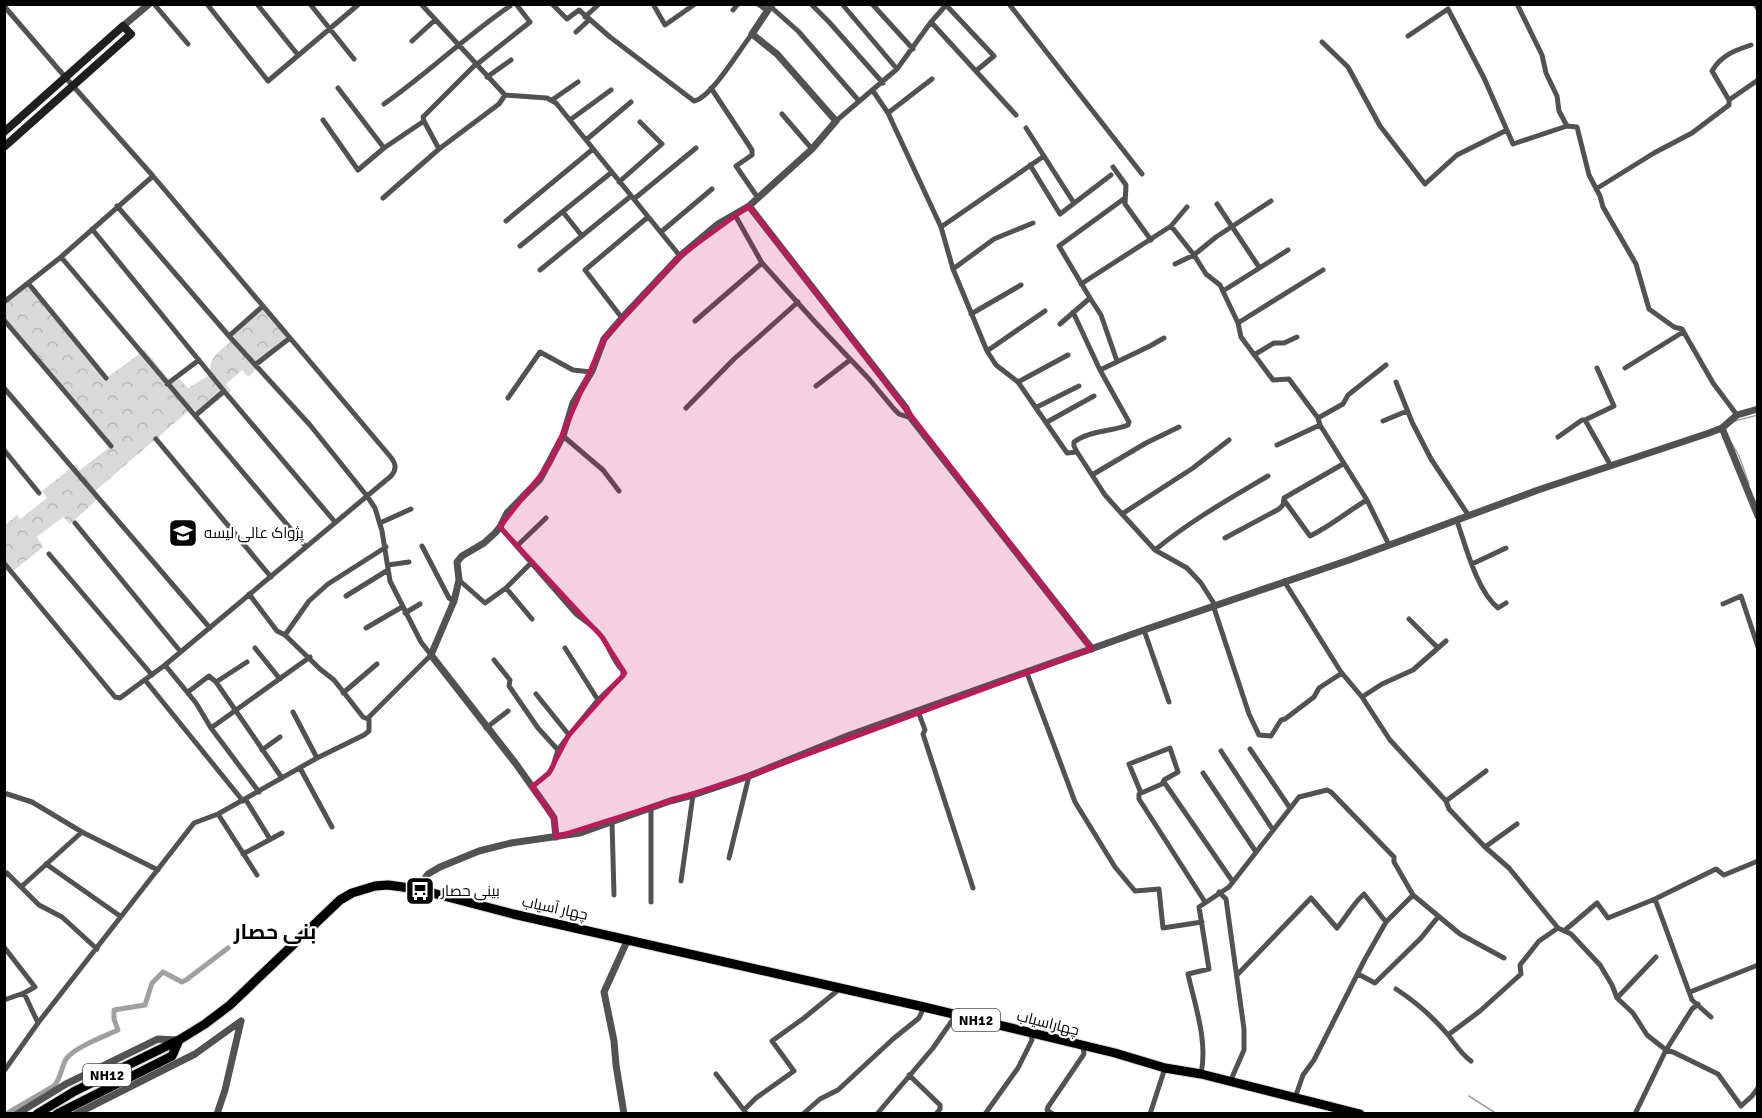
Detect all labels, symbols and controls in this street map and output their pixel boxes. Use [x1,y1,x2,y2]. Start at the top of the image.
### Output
school or university icon: پژواک عالی لیسه [167,517,199,549]
place label: پژواک عالی لیسه [204,524,304,543]
bus stop icon: بینی حصار [404,875,436,907]
place label: بینی حصار [440,882,500,901]
street label: چهار آسیاب [520,892,590,925]
district label: بنی حصار [233,919,316,945]
street label: چهاراسیاب [1015,1007,1081,1040]
road number: NH12 [952,1009,1000,1031]
road number: NH12 [83,1064,131,1086]

